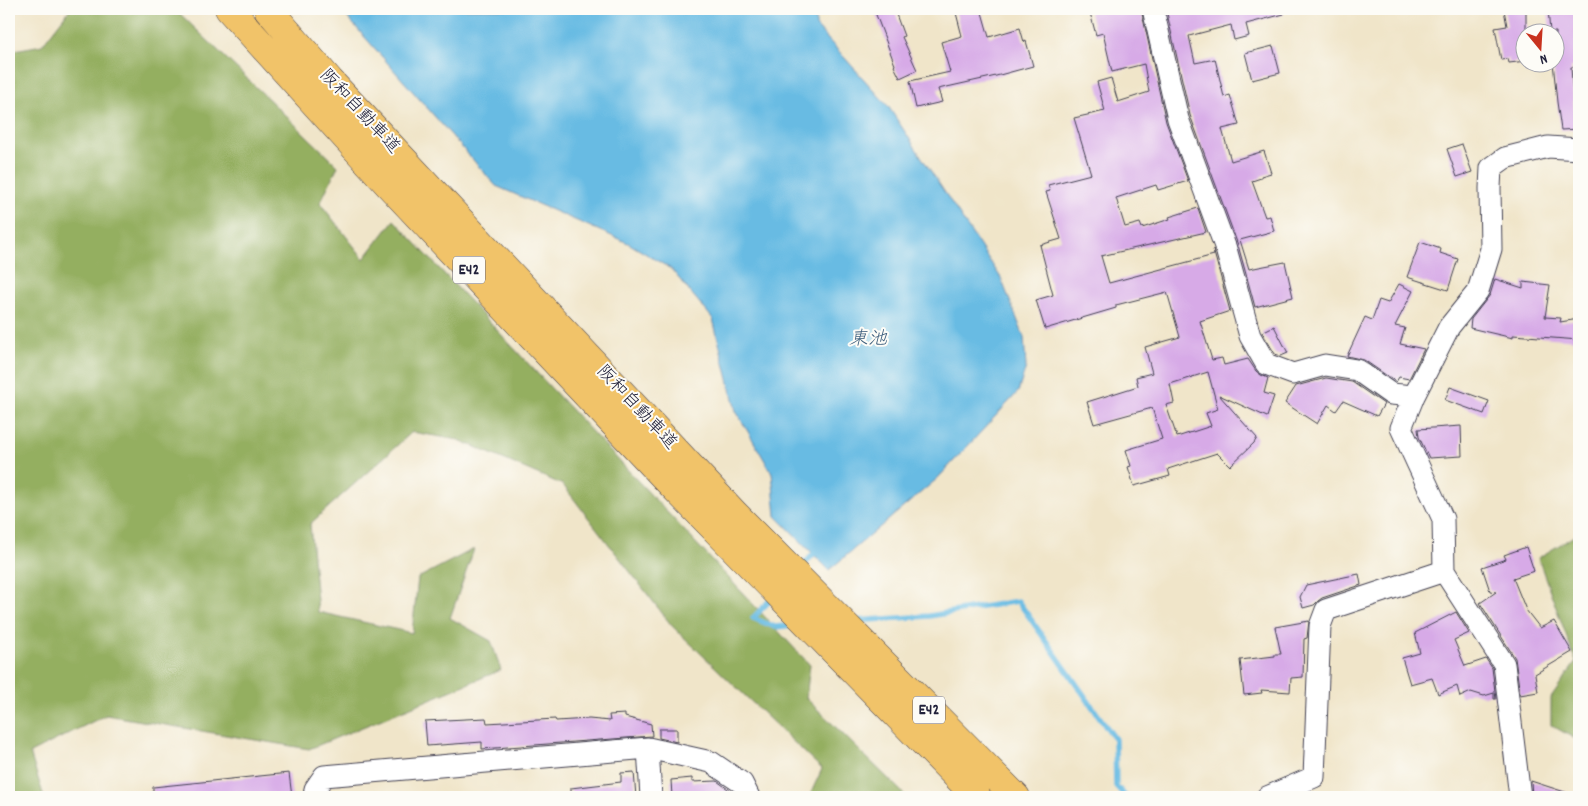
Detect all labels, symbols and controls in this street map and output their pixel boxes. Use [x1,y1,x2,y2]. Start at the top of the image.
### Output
north arrow [1516,22,1566,72]
text: N [1537,48,1550,69]
street label: 阪和自動車道 [313,64,405,160]
road number: E42 [453,256,485,284]
water label: 東池 [849,327,888,354]
street label: 阪和自動車道 [590,360,682,456]
road number: E42 [913,696,945,724]

